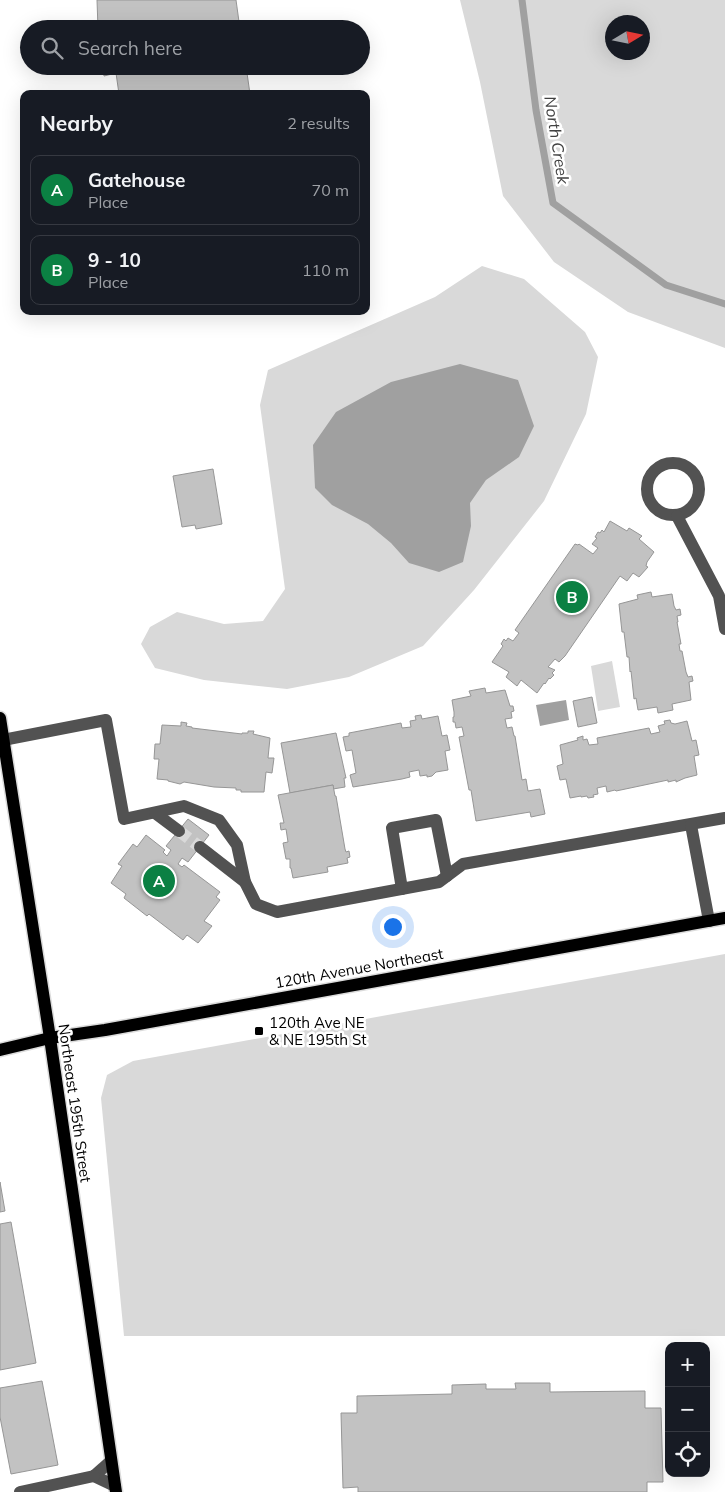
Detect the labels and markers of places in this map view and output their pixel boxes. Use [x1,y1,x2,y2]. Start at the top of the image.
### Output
pin: B [556,578,588,616]
pin: A [143,862,175,900]
place label: 120th Ave NE & NE 195th St [269,1013,366,1049]
marker: 120th Ave NE & NE 195th St [253,1025,265,1037]

